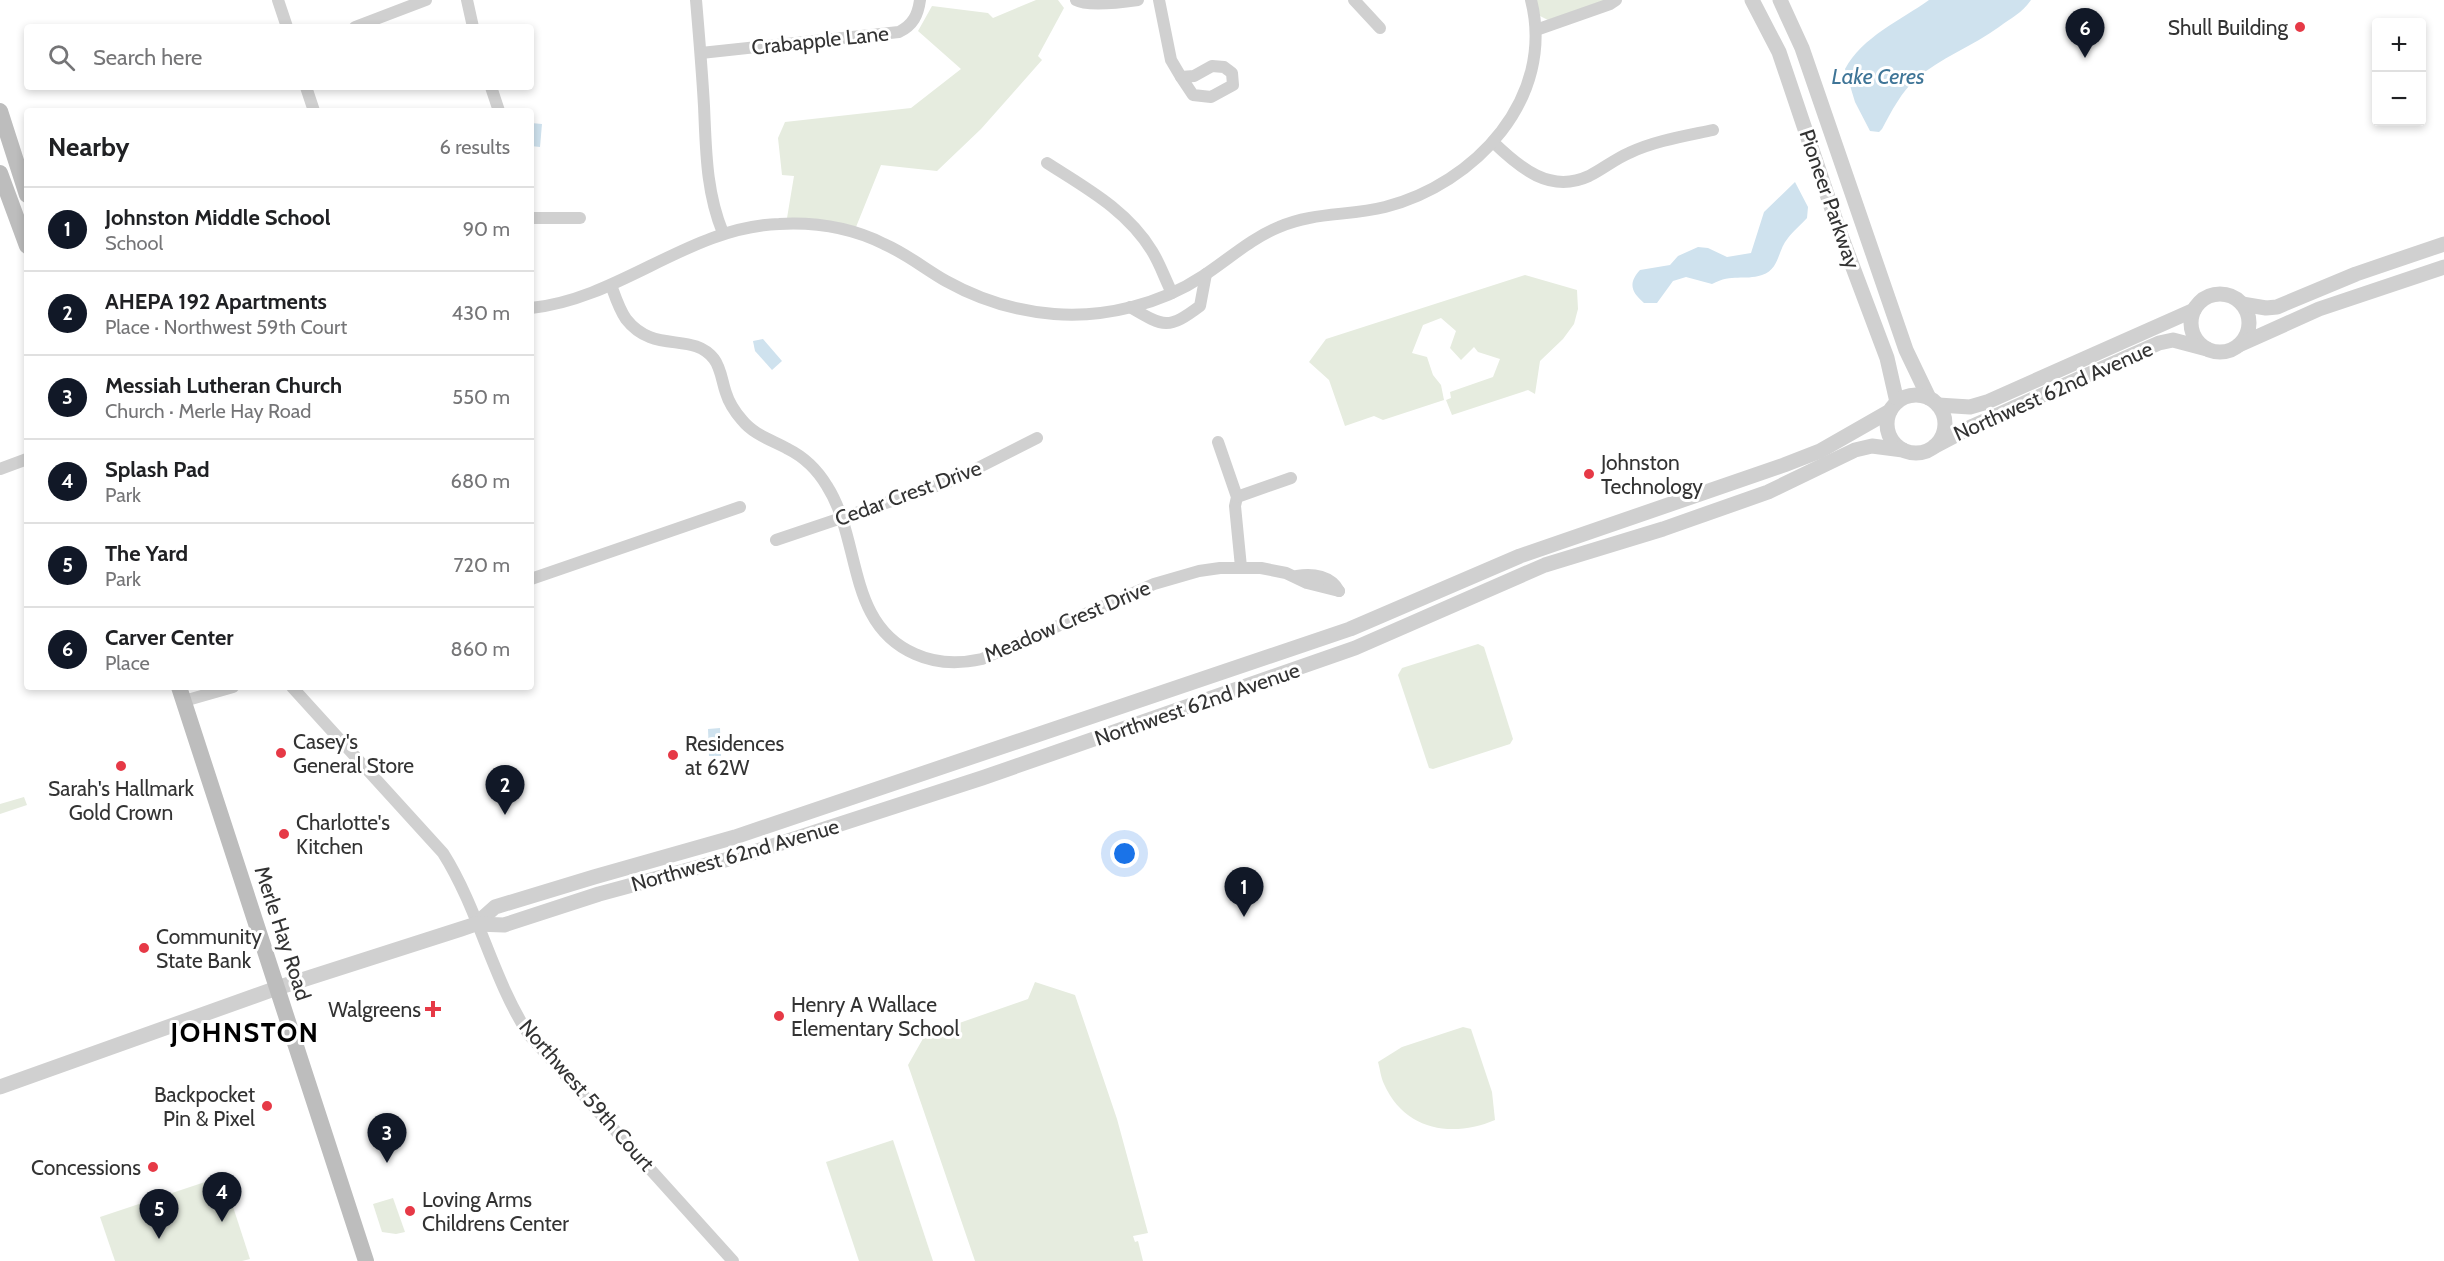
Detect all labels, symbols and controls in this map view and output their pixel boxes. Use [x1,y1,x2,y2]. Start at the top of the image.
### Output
pin: 6 [2066,8,2104,58]
place label: Shull Building [2168,15,2289,40]
map controls [2372,18,2426,126]
button: + [2372,18,2426,72]
street label: Crabapple Lane [750,20,890,60]
marker: Shull Building [2293,20,2307,34]
search box [24,24,534,90]
icon: search [45,41,78,74]
text: Search here [93,44,202,71]
water label: Lake Ceres [1831,63,1925,90]
button: − [2372,72,2426,126]
street label: Pioneer Parkway [1794,126,1866,272]
text: Nearby [48,131,129,163]
text: 6 results [439,135,510,159]
text: Johnston Middle School [105,204,330,231]
text: 1 [64,217,71,241]
text: 90 m [463,217,510,241]
text: School [105,231,163,255]
text: AHEPA 192 Apartments [105,288,327,315]
text: 2 [62,301,73,325]
text: 430 m [452,301,510,325]
text: Place · Northwest 59th Court [105,315,347,339]
street label: Northwest 62nd Avenue [1950,336,2157,446]
text: Messiah Lutheran Church [105,372,342,399]
text: 3 [62,385,73,409]
text: 550 m [452,385,510,409]
text: Church · Merle Hay Road [105,399,311,423]
place label: Johnston Technology [1600,450,1703,499]
street label: Cedar Crest Drive [831,455,985,531]
text: Splash Pad [105,456,210,483]
marker: Johnston Technology [1582,467,1596,481]
text: 4 [61,469,74,493]
text: 680 m [451,469,510,493]
text: Park [105,483,141,507]
text: The Yard [105,540,188,567]
text: 5 [62,553,73,577]
text: 720 m [453,553,510,577]
text: Park [105,567,141,591]
street label: Meadow Crest Drive [980,575,1154,667]
text: Carver Center [105,624,234,651]
text: 6 [62,637,73,661]
text: 860 m [451,637,510,661]
text: Place [105,651,150,675]
street label: Northwest 62nd Avenue [1091,657,1303,751]
place label: Casey's General Store [293,729,414,778]
place label: Residences at 62W [685,731,784,780]
marker: Casey's General Store [274,746,288,760]
marker: Residences at 62W [666,748,680,762]
marker: Sarah's Hallmark Gold Crown [114,759,128,773]
pin: 2 [486,766,524,815]
place label: Sarah's Hallmark Gold Crown [48,776,195,825]
place label: Charlotte's Kitchen [296,810,390,859]
street label: Northwest 62nd Avenue [628,813,842,897]
marker: Charlotte's Kitchen [277,827,291,841]
your location [1110,839,1139,868]
street label: Merle Hay Road [250,863,316,1003]
pin: 1 [1224,868,1264,917]
place label: Community State Bank [156,924,262,973]
marker: Community State Bank [137,941,151,955]
place label: Henry A Wallace Elementary School [791,992,959,1041]
place label: Walgreens [328,997,421,1022]
marker: Walgreens [426,1002,440,1016]
marker: Henry A Wallace Elementary School [772,1009,786,1023]
street label: Northwest 59th Court [514,1014,660,1176]
district label: JOHNSTON [170,1016,319,1049]
place label: Backpocket Pin & Pixel [154,1082,255,1131]
marker: Backpocket Pin & Pixel [260,1099,274,1113]
pin: 3 [368,1114,406,1163]
place label: Concessions [31,1155,141,1180]
marker: Concessions [146,1160,160,1174]
pin: 4 [202,1172,242,1222]
place label: Loving Arms Childrens Center [422,1187,569,1236]
pin: 5 [140,1190,178,1239]
marker: Loving Arms Childrens Center [403,1204,417,1218]

